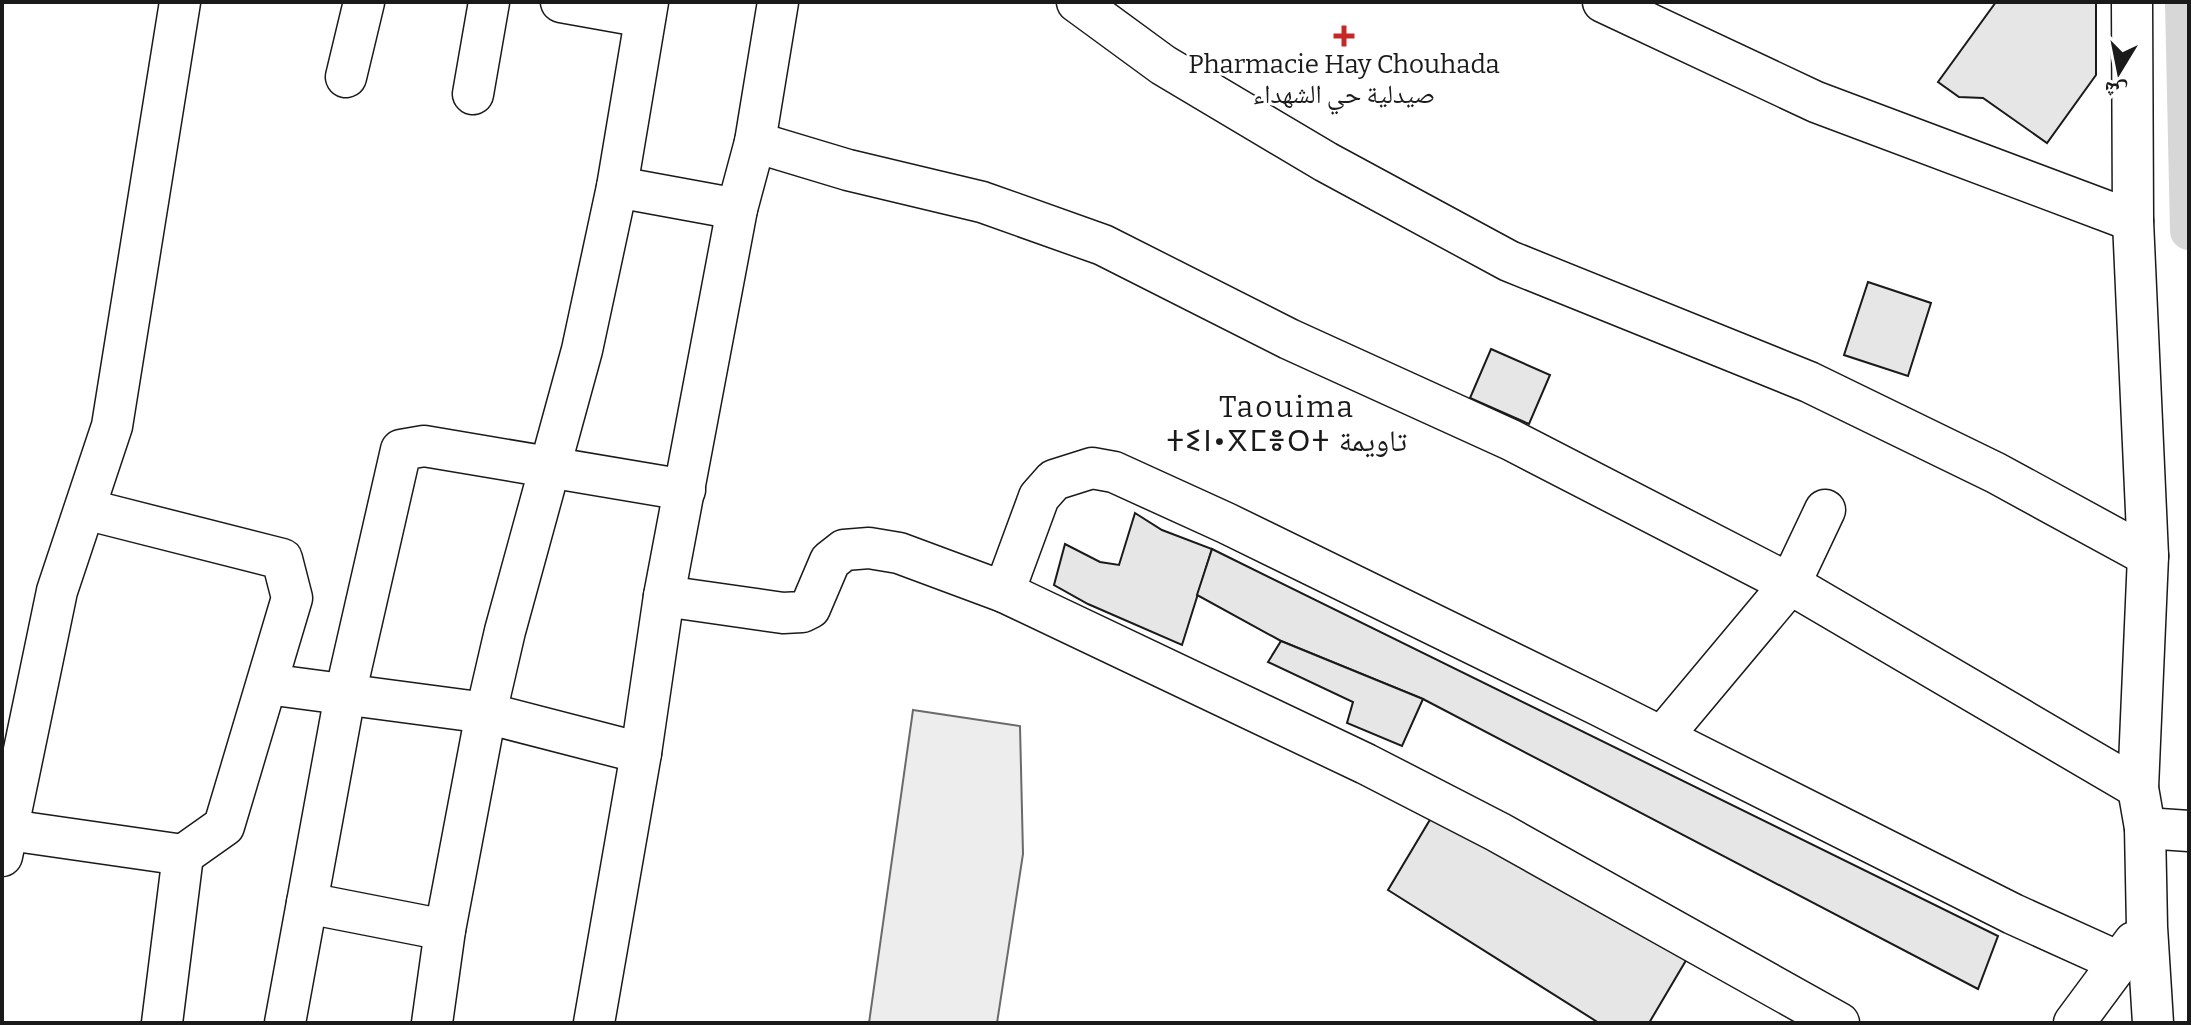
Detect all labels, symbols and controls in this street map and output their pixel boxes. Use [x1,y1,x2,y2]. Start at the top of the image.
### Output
marker: Pharmacie Hay Chouhada صيدلية حي الشهداء [1335,27,1353,45]
north arrow [2079,32,2159,112]
place label: Pharmacie Hay Chouhada صيدلية حي الشهداء [1188,49,1500,115]
text: ش [2102,76,2129,107]
district label: Taouima ⵜⵉⵏ•ⴳⵎⴻⵔⵜ تاويمة [1167,389,1407,459]

